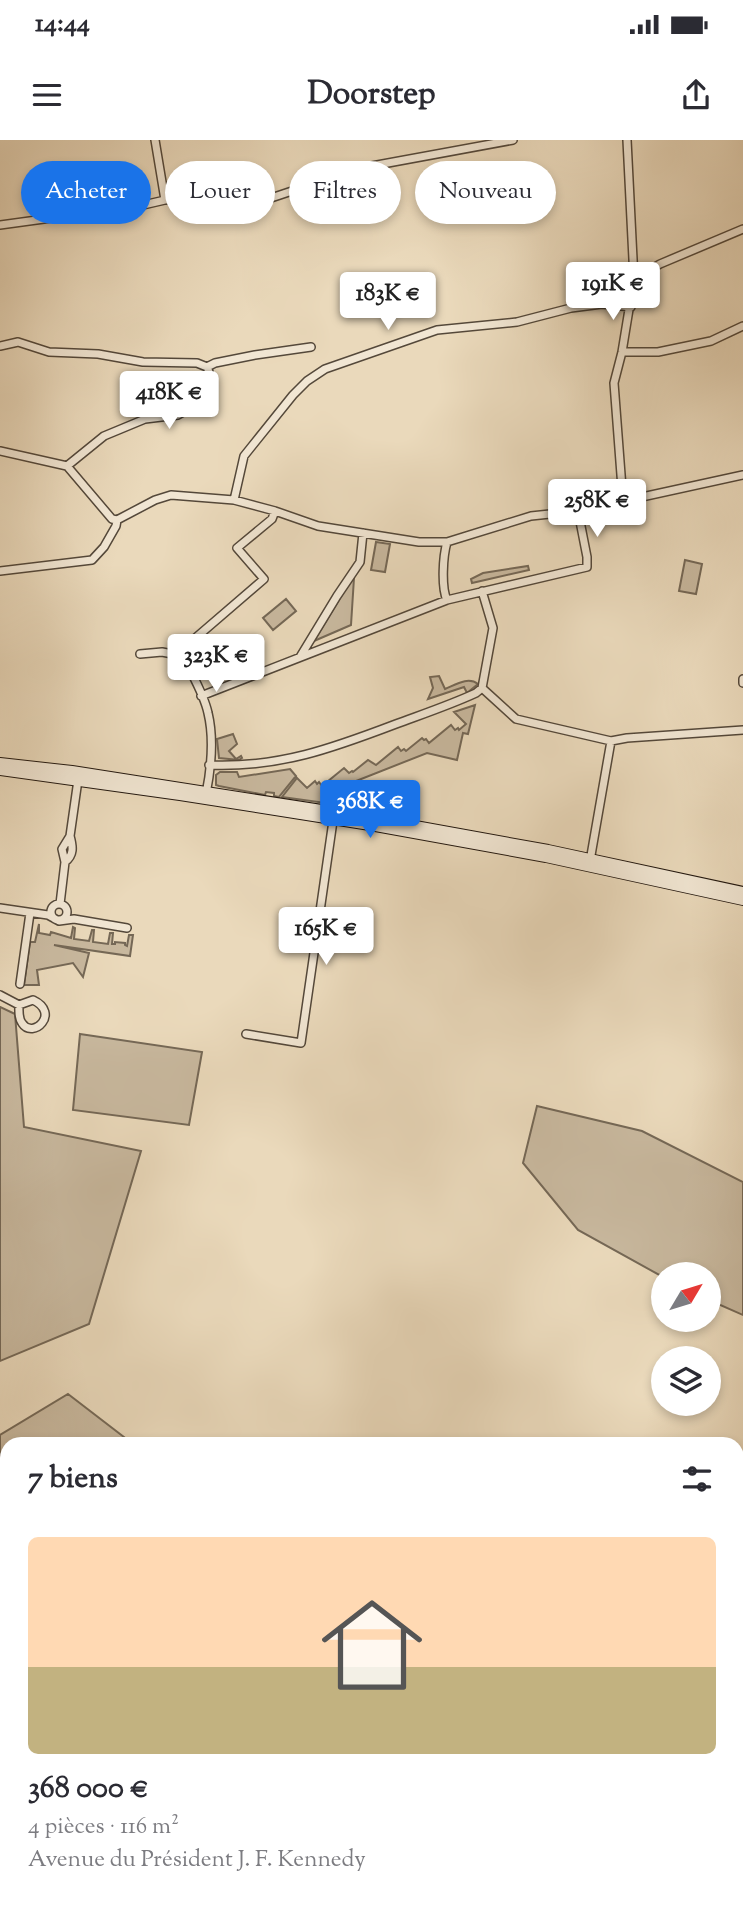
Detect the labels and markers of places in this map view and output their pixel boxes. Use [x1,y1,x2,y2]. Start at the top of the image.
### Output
pin: 191K € [556,262,670,322]
pin: 183K € [331,272,445,332]
pin: 418K € [112,372,226,431]
pin: 258K € [540,480,654,539]
pin: 323K € [159,634,273,694]
pin: 368K € [313,780,427,840]
pin: 165K € [269,908,383,967]

